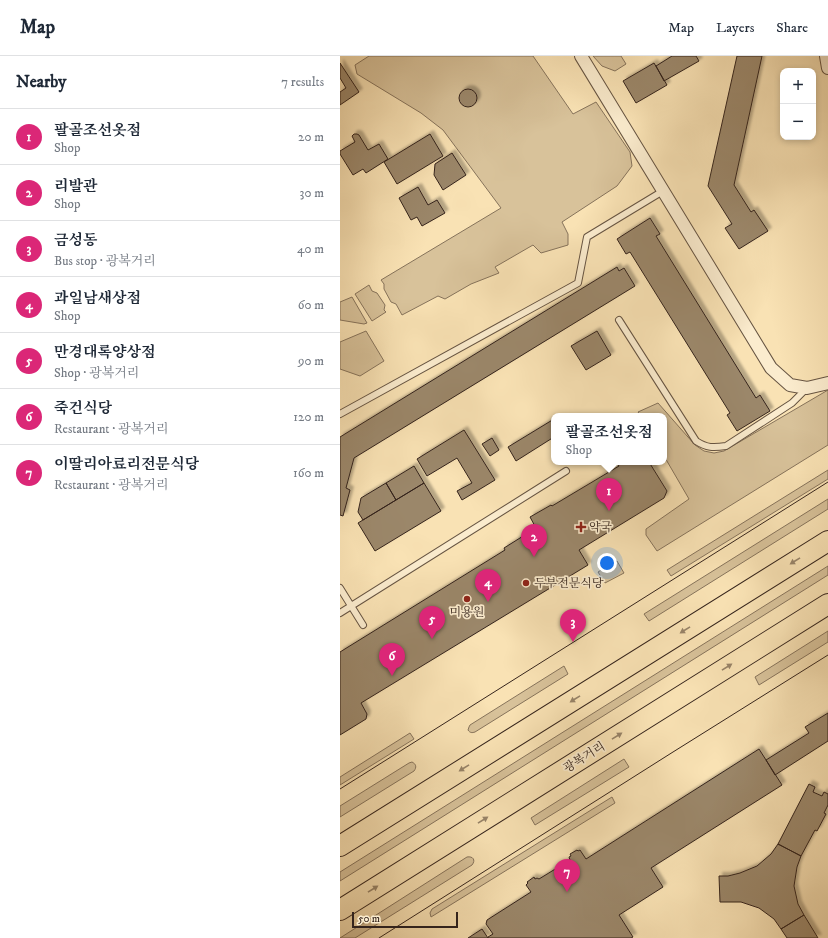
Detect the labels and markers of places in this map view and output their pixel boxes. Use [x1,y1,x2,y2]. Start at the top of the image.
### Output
pin: 1 [596,478,622,511]
place label: 약국 [589,520,613,535]
marker: 약국 [576,522,586,532]
pin: 2 [521,524,547,557]
pin: 4 [475,569,501,602]
place label: 두부전문식당 [534,576,604,591]
marker: 두부전문식당 [521,578,531,588]
marker: 미용원 [462,594,472,604]
place label: 미용원 [450,605,484,620]
pin: 5 [419,606,445,639]
pin: 3 [560,609,586,642]
pin: 6 [379,643,405,676]
pin: 7 [554,859,580,892]

